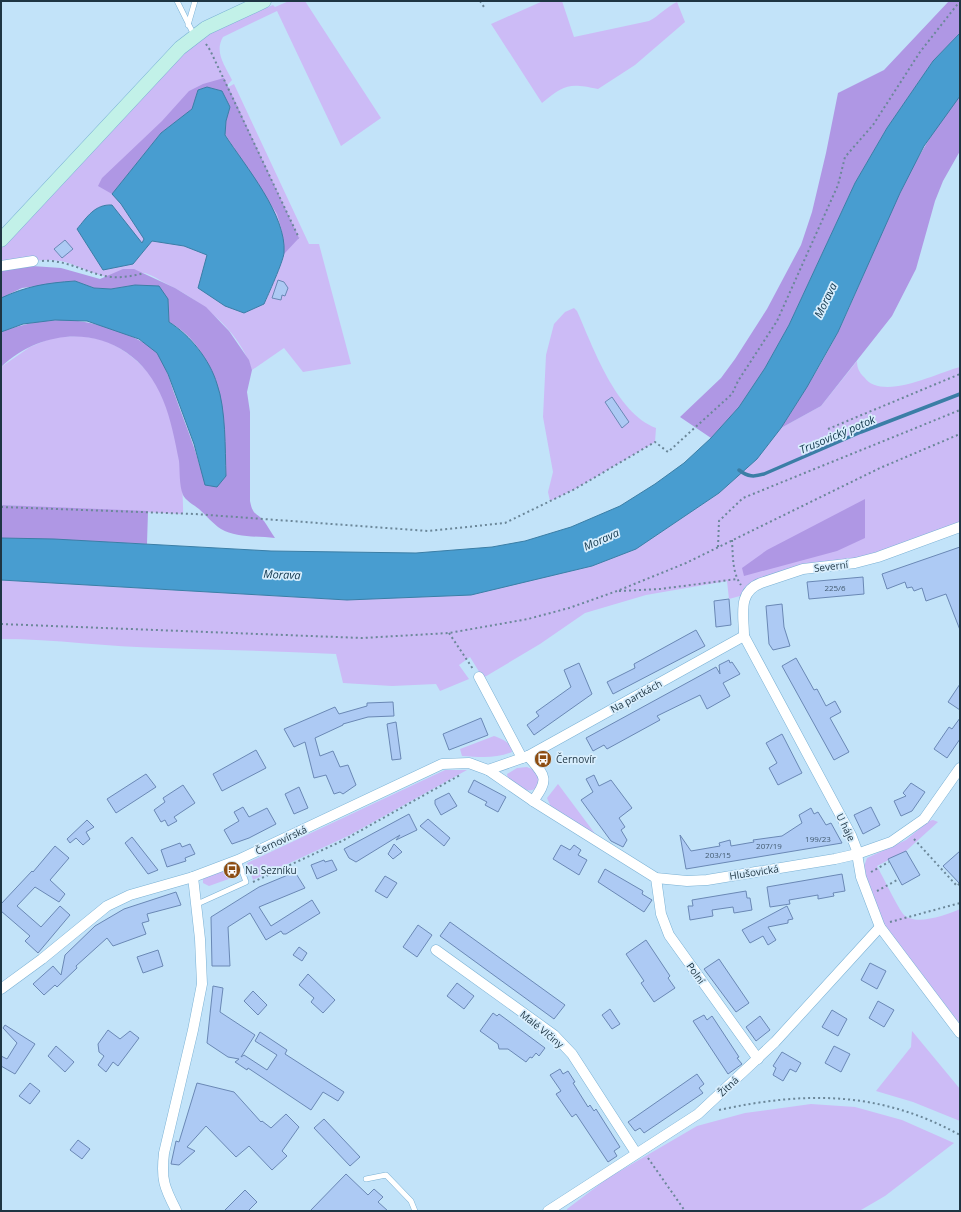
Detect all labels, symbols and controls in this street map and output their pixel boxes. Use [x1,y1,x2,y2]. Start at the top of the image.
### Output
water label: Morava [810,280,840,320]
water label: Trusovický potok [797,411,878,457]
water label: Morava [581,525,621,553]
street label: Severní [813,557,849,575]
water label: Morava [263,566,301,582]
house number: 225/6 [824,582,846,593]
street label: Na partkách [608,676,664,716]
bus stop icon: Černovír [533,749,553,769]
place label: Černovír [556,752,596,766]
street label: U háje [833,811,859,844]
street label: Černovírská [253,822,309,858]
house number: 199/23 [805,833,831,844]
house number: 207/19 [756,840,782,851]
house number: 203/15 [705,849,731,860]
bus stop icon: Na Sezníku [222,860,242,880]
street label: Hlušovická [728,861,780,883]
place label: Na Sezníku [245,863,297,877]
street label: Polní [684,959,709,987]
street label: Malé Vlčiny [517,1007,567,1051]
street label: Žitná [715,1073,741,1099]

